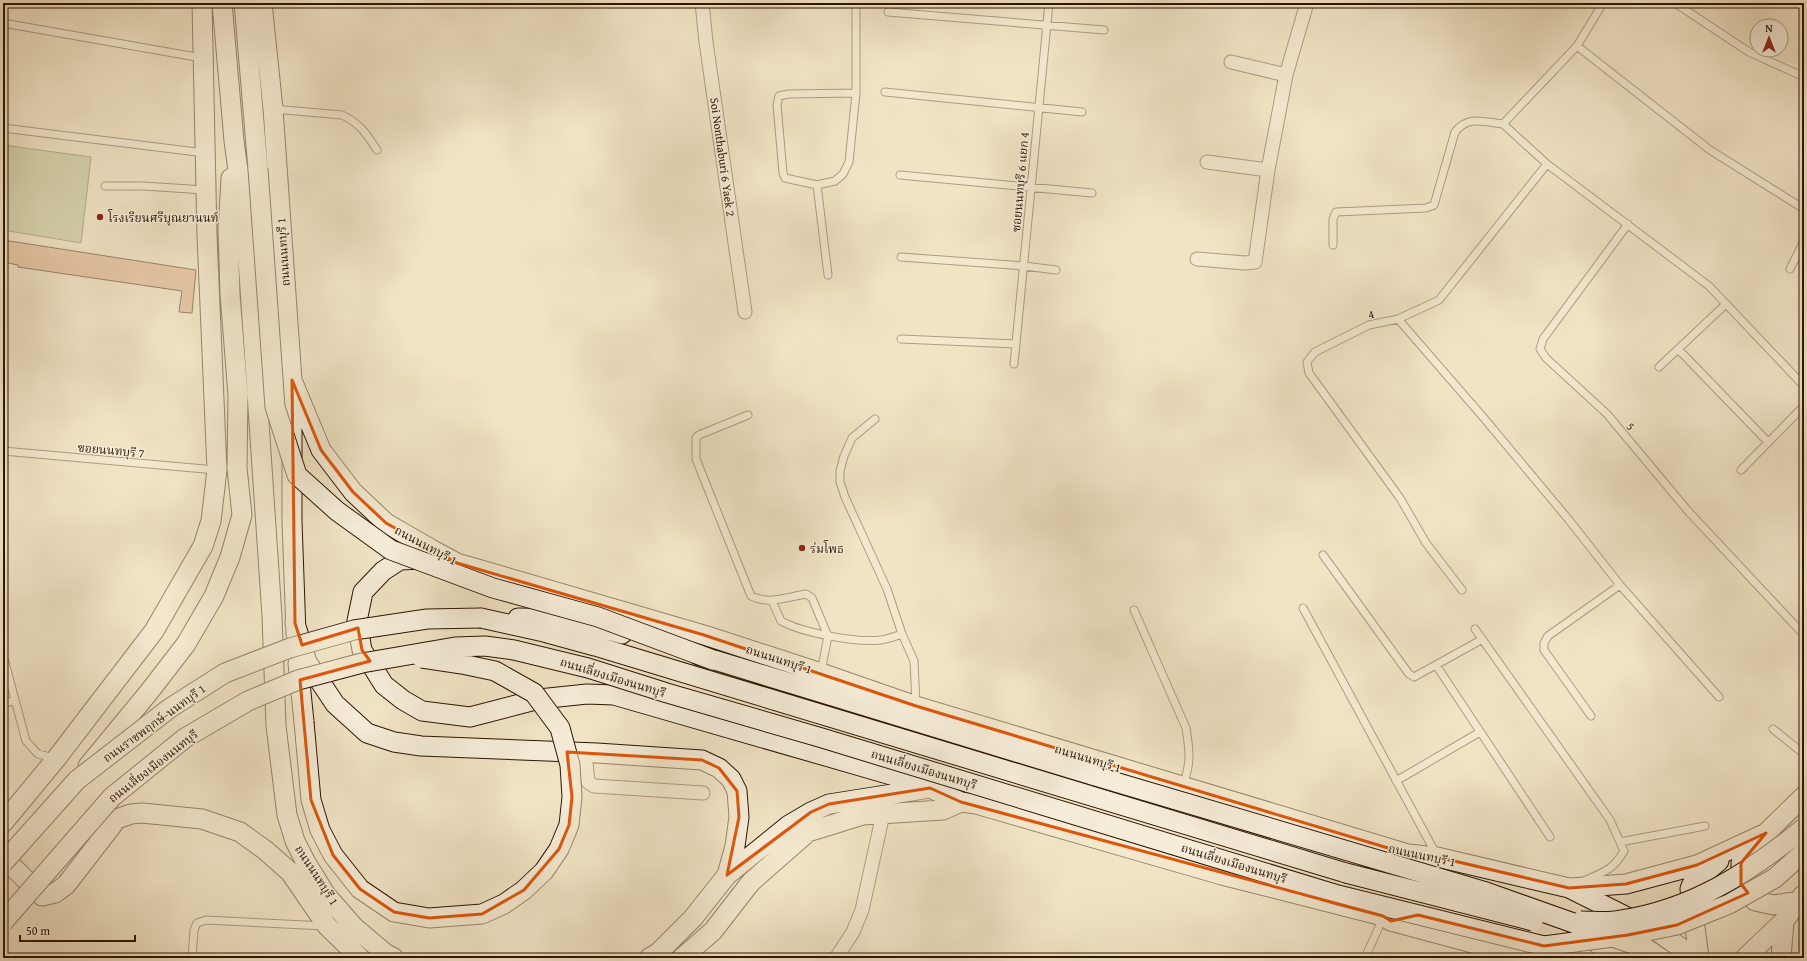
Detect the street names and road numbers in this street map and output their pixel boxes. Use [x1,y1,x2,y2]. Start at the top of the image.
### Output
street label: Soi Nonthaburi 6 Yaek 2 [706,97,740,218]
street label: ซอยนนทบุรี 6 แยก 4 [1007,131,1033,233]
street label: ถนนนนทบุรี 1 [272,217,294,287]
street label: 4 [1366,305,1376,323]
street label: 5 [1623,418,1640,434]
street label: ซอยนนทบุรี 7 [77,439,145,461]
street label: ถนนนนทบุรี 1 [392,521,461,569]
street label: ถนนนนทบุรี 1 [744,640,815,678]
street label: ถนนเลี่ยงเมืองนนทบุรี [558,653,668,701]
street label: ถนนราชพฤกษ์-นนทบุรี 1 [99,680,209,766]
street label: ถนนเลี่ยงเมืองนนทบุรี [105,726,201,806]
street label: ถนนนนทบุรี 1 [1053,740,1124,776]
street label: ถนนเลี่ยงเมืองนนทบุรี [869,745,979,793]
street label: ถนนเลี่ยงเมืองนนทบุรี [1179,839,1289,887]
street label: ถนนนนทบุรี 1 [1387,840,1458,871]
street label: ถนนนนทบุรี 1 [291,842,343,909]

